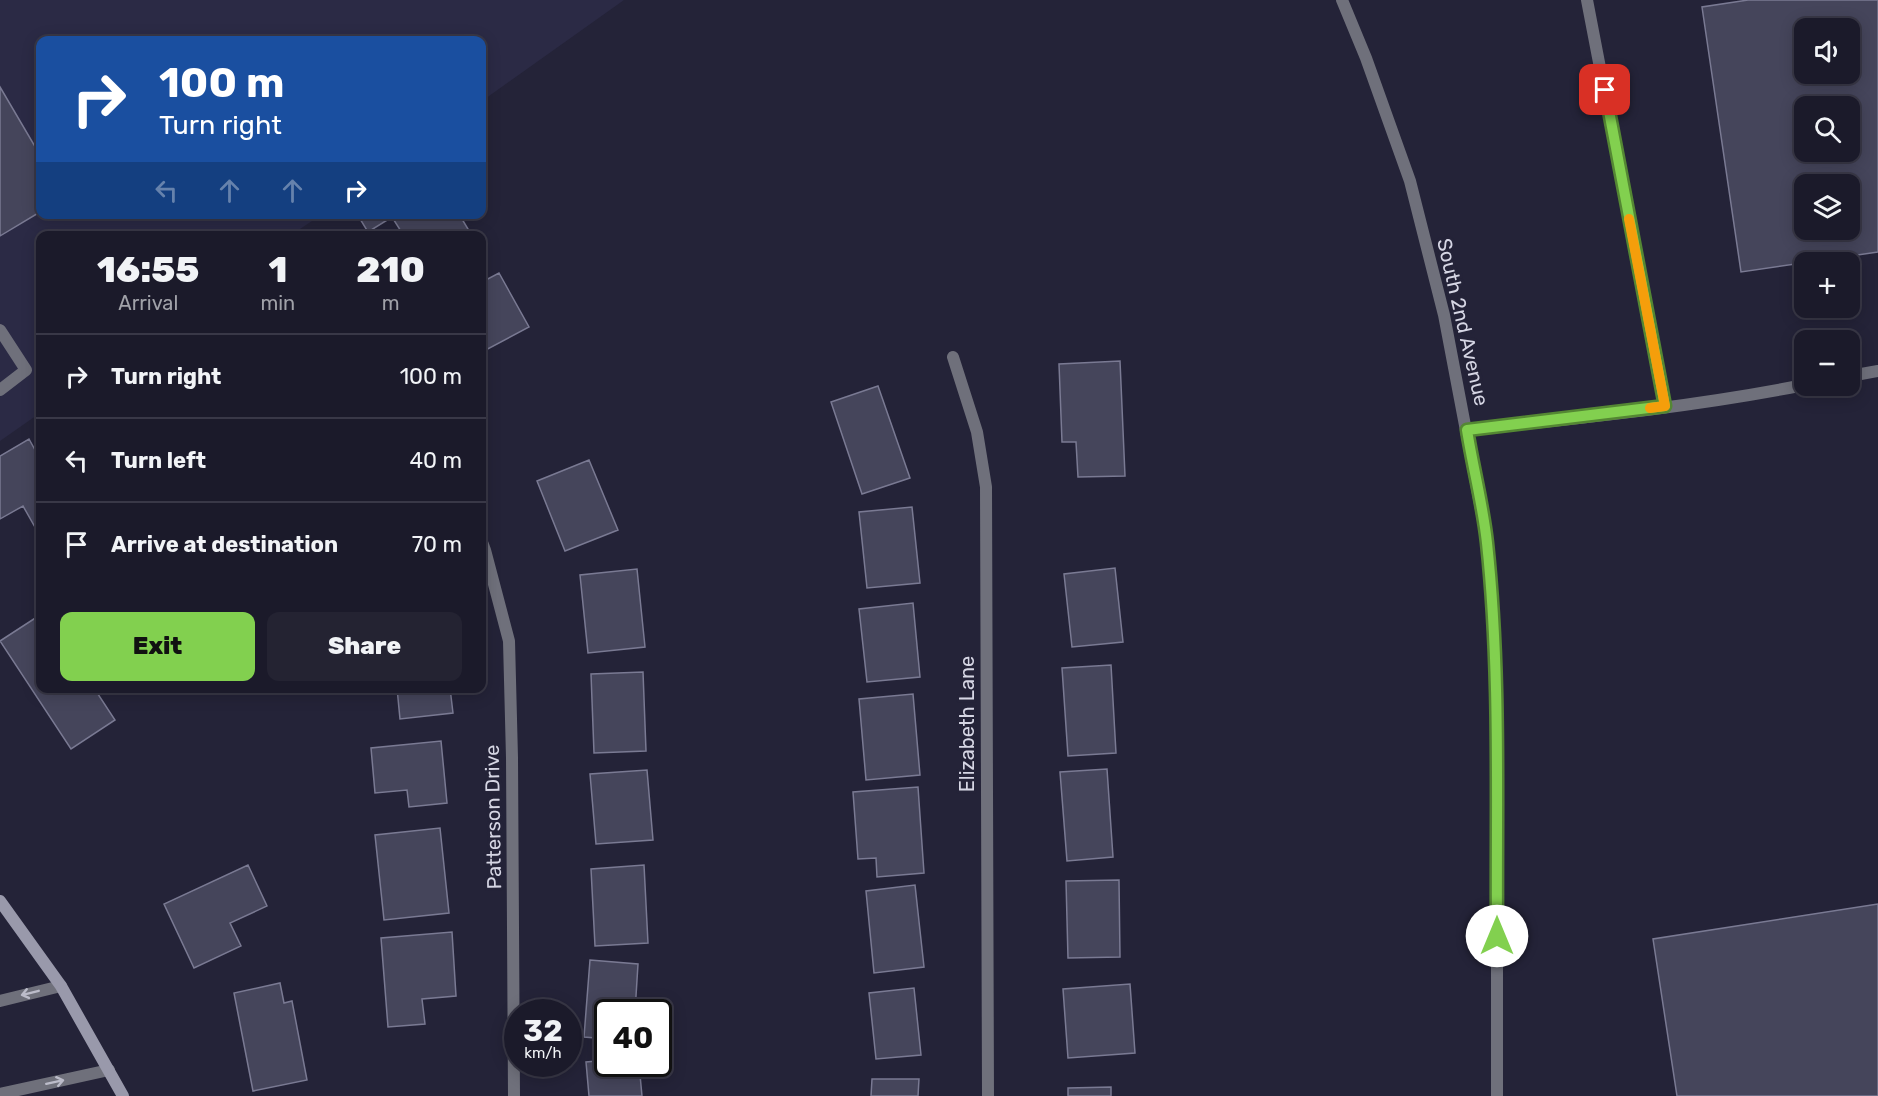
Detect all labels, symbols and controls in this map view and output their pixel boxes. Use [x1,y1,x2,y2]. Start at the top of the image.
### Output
map controls [1794,18,1860,396]
button: sound [1794,18,1860,84]
text: 100 m [159,58,284,108]
icon: right [60,60,138,138]
pin [1579,64,1630,115]
icon: arrive [1588,73,1621,106]
button: search [1794,96,1860,162]
text: Turn right [159,109,282,141]
icon: left [150,174,183,207]
icon: ahead [213,174,246,207]
icon: ahead [276,174,309,207]
icon: right [339,174,372,207]
button: layers [1794,174,1860,240]
street label: South 2nd Avenue [1432,236,1494,408]
text: 16:55 [97,248,199,291]
text: 1 [268,248,287,291]
text: 210 [356,248,425,291]
button: + [1794,252,1860,318]
text: Arrival [118,291,178,315]
text: min [261,291,295,315]
text: m [382,291,400,315]
button: − [1794,330,1860,396]
icon: right [60,360,93,393]
text: Turn right [111,363,221,390]
text: 100 m [400,363,462,390]
icon: left [60,444,93,477]
text: Turn left [111,447,206,474]
text: 40 m [409,447,462,474]
icon: arrive [60,528,93,561]
text: Arrive at destination [111,531,338,558]
text: 70 m [412,531,462,558]
button: Exit [60,612,255,681]
button: Share [267,612,462,681]
street label: Elizabeth Lane [955,656,979,792]
street label: Patterson Drive [480,744,506,890]
position arrow [1465,904,1529,968]
one-way arrow [21,988,40,1000]
speed limit sign: 40 [594,999,672,1077]
text: 32 [523,1013,563,1049]
text: km/h [524,1044,562,1062]
one-way arrow [44,1076,64,1087]

